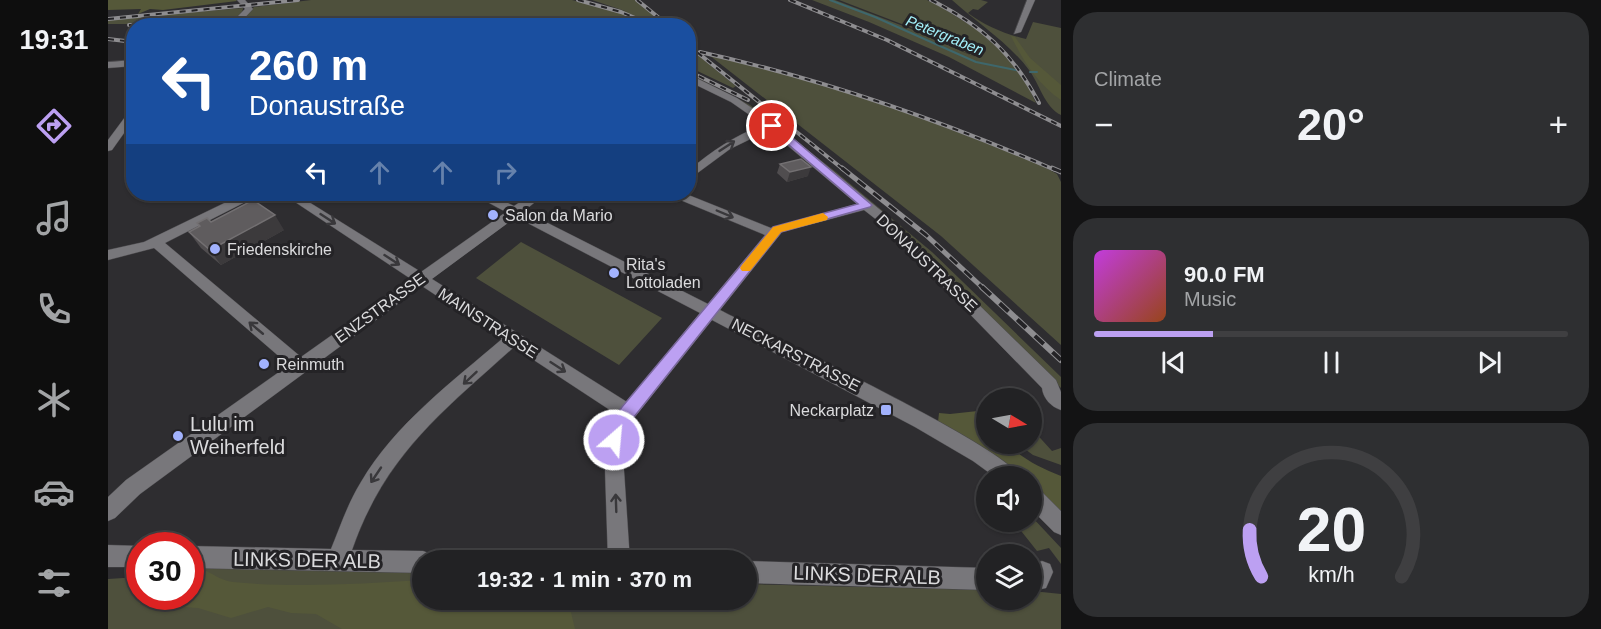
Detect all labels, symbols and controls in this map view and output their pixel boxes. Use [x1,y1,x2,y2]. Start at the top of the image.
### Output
water label: Petergraben [904,12,986,58]
text: 19:31 [19,25,89,55]
icon: left [150,42,228,120]
text: 260 m [249,42,368,89]
text: Climate [1094,68,1162,90]
text: Donaustraße [249,91,405,121]
text: 20° [1297,99,1365,150]
pin [746,100,797,151]
icon: directions [33,105,75,147]
text: − [1094,106,1113,143]
text: + [1549,106,1568,143]
icon: arrive [755,109,788,142]
one-way arrow [718,139,735,152]
icon: left [300,156,333,189]
icon: ahead [363,156,396,189]
icon: ahead [426,156,459,189]
icon: right [489,156,522,189]
icon: music [33,197,75,239]
place label: Salon da Mario [505,207,613,224]
marker: Salon da Mario [486,208,500,222]
one-way arrow [716,209,734,220]
street label: DONAUSTRASSE [873,211,981,315]
one-way arrow [320,213,336,225]
place label: Friedenskirche [227,241,332,258]
marker: Friedenskirche [208,242,222,256]
one-way arrow [383,254,399,266]
place label: Rita's Lottoladen [626,256,701,291]
text: 90.0 FM [1184,262,1265,287]
marker: Rita's Lottoladen [607,266,621,280]
street label: ENZSTRASSE [332,270,428,346]
street label: MAINSTRASSE [435,285,541,361]
icon: phone [33,288,75,330]
text: Music [1184,288,1236,310]
street label: NECKARSTRASSE [729,315,863,395]
one-way arrow [249,321,264,335]
icon: previous [1157,346,1190,379]
icon: pause [1315,346,1348,379]
icon: next [1473,346,1506,379]
place label: Reinmuth [276,356,344,373]
marker: Reinmuth [257,357,271,371]
one-way arrow [549,362,566,374]
one-way arrow [462,371,477,385]
icon: climate [33,379,75,421]
north arrow [976,388,1042,454]
map controls [976,388,1042,610]
place label: Neckarplatz [790,402,874,419]
marker: Neckarplatz [879,403,893,417]
position arrow [582,408,646,472]
place label: Lulu im Weiherfeld [190,413,285,458]
marker: Lulu im Weiherfeld [171,429,185,443]
one-way arrow [370,466,382,483]
button: sound [976,466,1042,532]
icon: car [33,471,75,513]
one-way arrow [611,493,622,513]
text: 20 [1296,495,1366,564]
speed limit sign: 30 [126,532,204,610]
button: layers [976,544,1042,610]
street label: LINKS DER ALB [233,548,381,572]
street label: LINKS DER ALB [793,561,941,589]
icon: filters [33,562,75,604]
text: km/h [1308,564,1354,588]
text: 19:32 · 1 min · 370 m [477,567,692,592]

